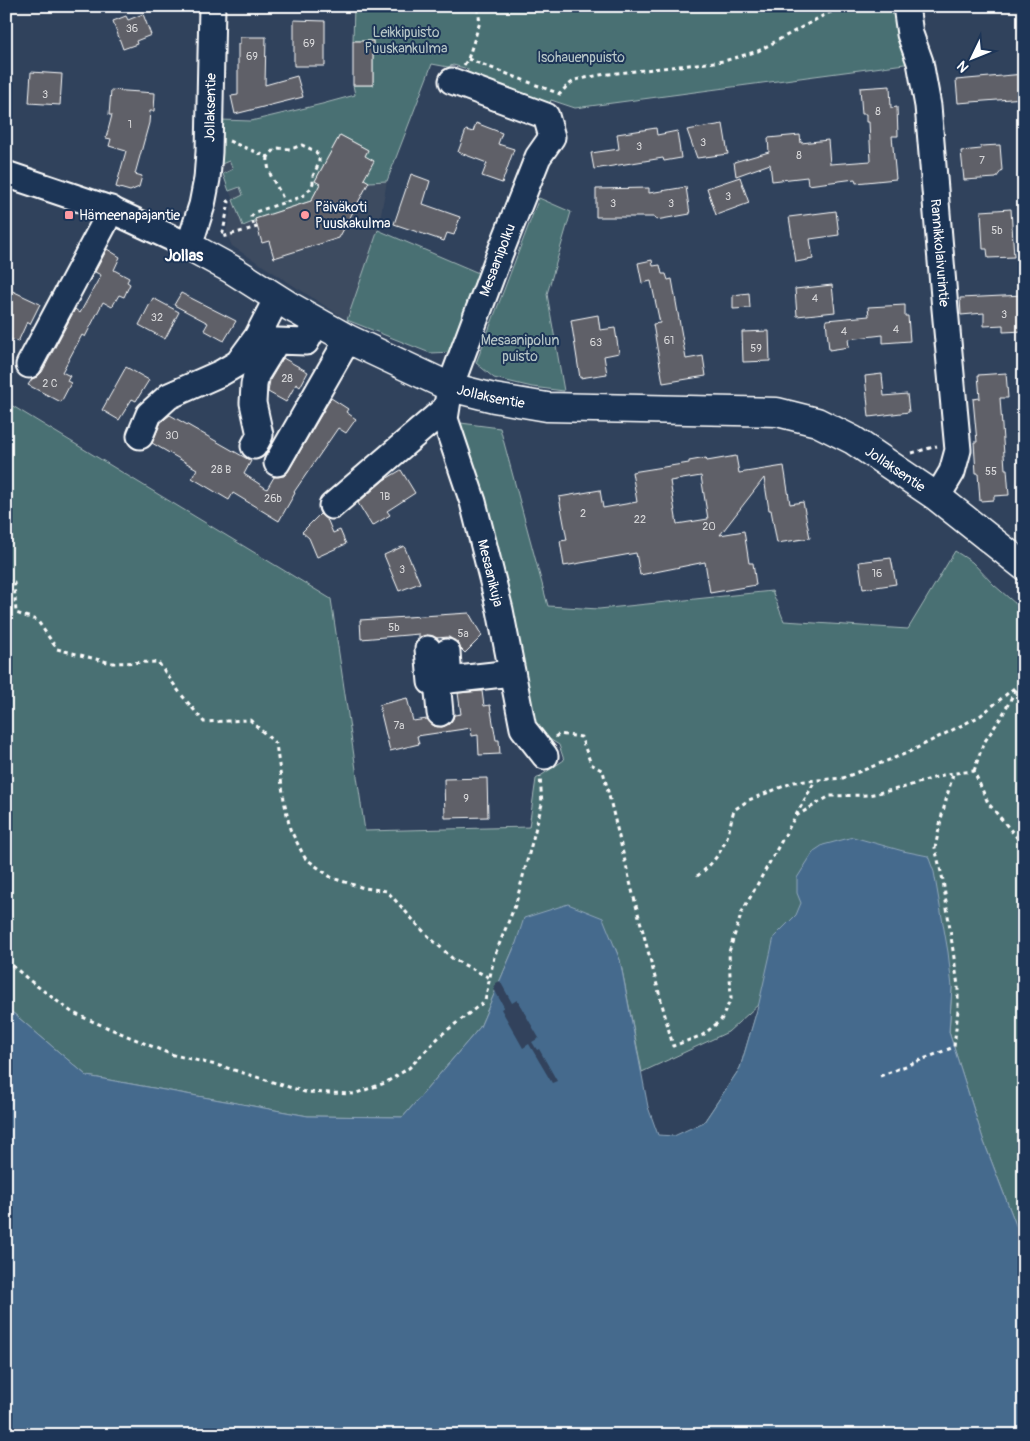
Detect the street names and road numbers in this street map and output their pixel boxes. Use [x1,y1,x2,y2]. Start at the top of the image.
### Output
street label: Jollaksentie [201,73,220,142]
street label: Rannikkolaivurintie [927,198,953,307]
street label: Mesaanipolku [476,221,519,299]
street label: Jollaksentie [455,381,526,412]
street label: Jollaksentie [862,443,929,496]
street label: Mesaanikuja [474,538,507,609]

